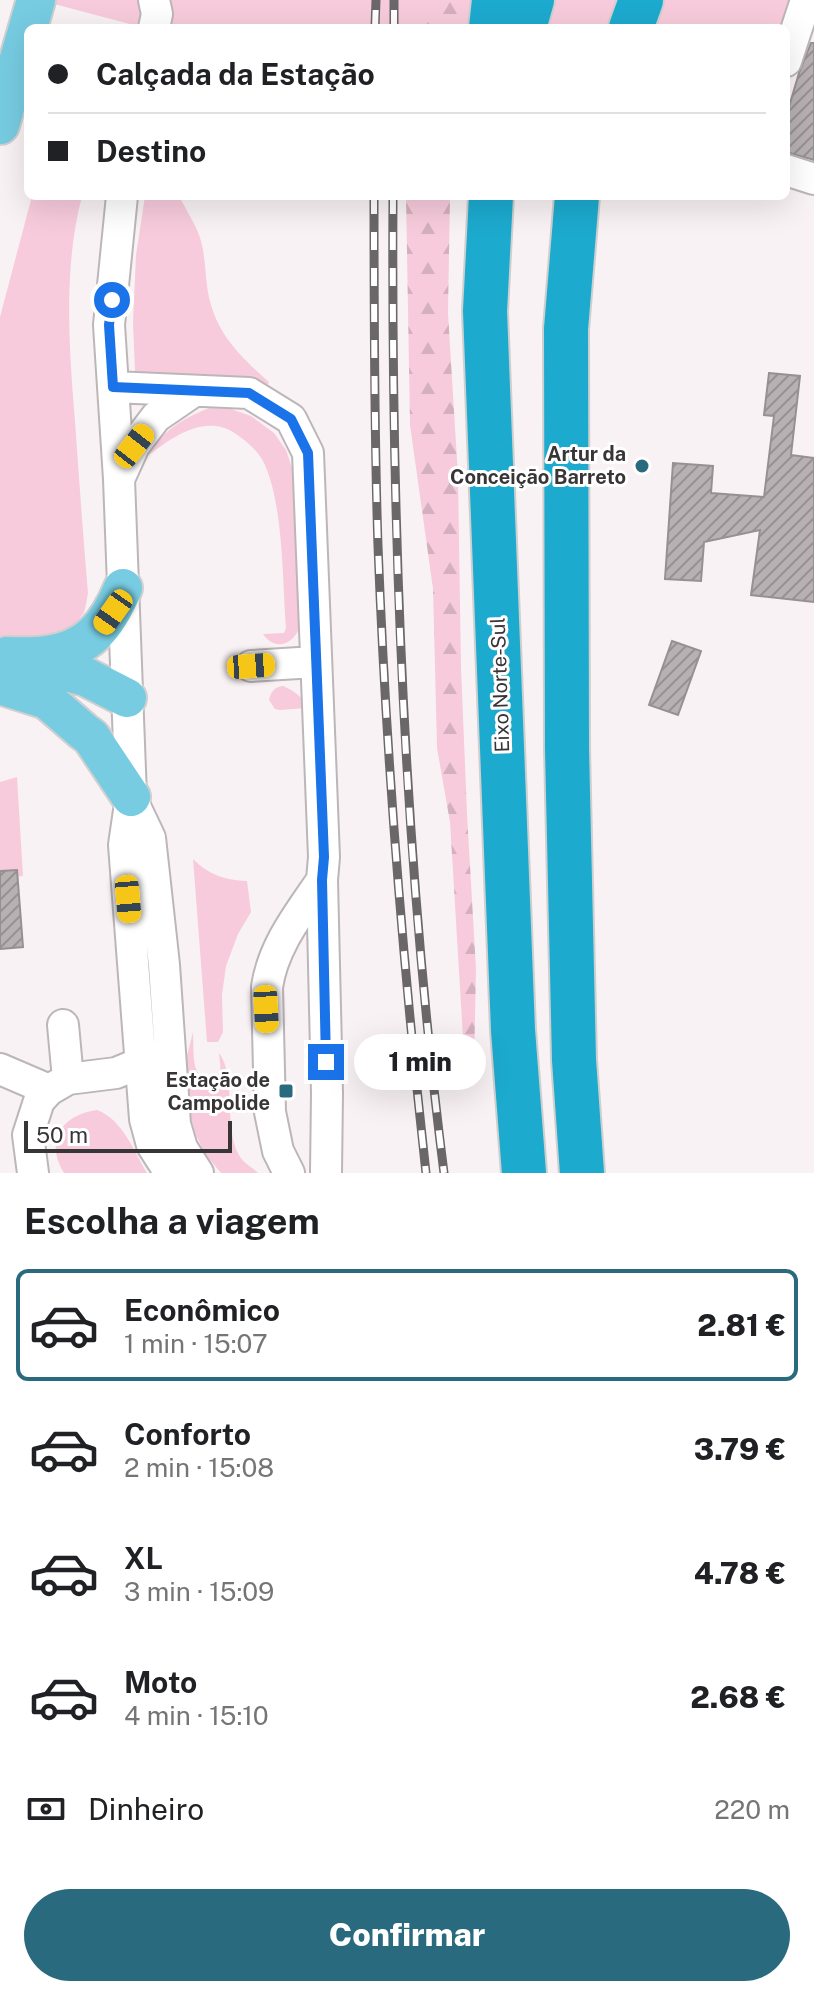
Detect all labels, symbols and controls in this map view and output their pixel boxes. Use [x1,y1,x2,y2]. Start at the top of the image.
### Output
text: Calçada da Estação [96,56,375,92]
text: Destino [96,133,206,169]
route start [94,282,130,318]
car [110,420,158,472]
place label: Artur da Conceição Barreto [450,442,626,489]
marker: Artur da Conceição Barreto [633,457,651,475]
car [89,585,137,639]
street label: Eixo Norte-Sul [486,617,514,753]
car [226,652,276,680]
car [114,874,142,924]
car [253,984,279,1034]
callout: 1 min [354,1034,486,1090]
route end [308,1044,344,1080]
text: 1 min [388,1046,452,1077]
place label: Estação de Campolide [166,1068,270,1115]
marker: Estação de Campolide [277,1082,295,1100]
scale bar [24,1117,232,1153]
text: 50 m [36,1122,88,1148]
text: Escolha a viagem [24,1200,320,1242]
icon: car [28,1289,100,1361]
text: Econômico [124,1292,280,1328]
text: 2.81 € [697,1307,786,1343]
text: 1 min · 15:07 [124,1328,268,1359]
icon: car [28,1413,100,1485]
text: Conforto [124,1416,251,1452]
text: 3.79 € [694,1431,786,1467]
text: 2 min · 15:08 [124,1452,274,1483]
icon: car [28,1537,100,1609]
text: XL [124,1540,163,1576]
text: 4.78 € [694,1555,786,1591]
text: 3 min · 15:09 [124,1576,274,1607]
icon: car [28,1661,100,1733]
text: Moto [124,1664,197,1700]
text: 2.68 € [690,1679,786,1715]
text: 4 min · 15:10 [124,1700,269,1731]
icon: cash [24,1787,68,1831]
text: Dinheiro [88,1791,204,1827]
text: 220 m [714,1794,790,1825]
button: Confirmar [24,1889,790,1981]

